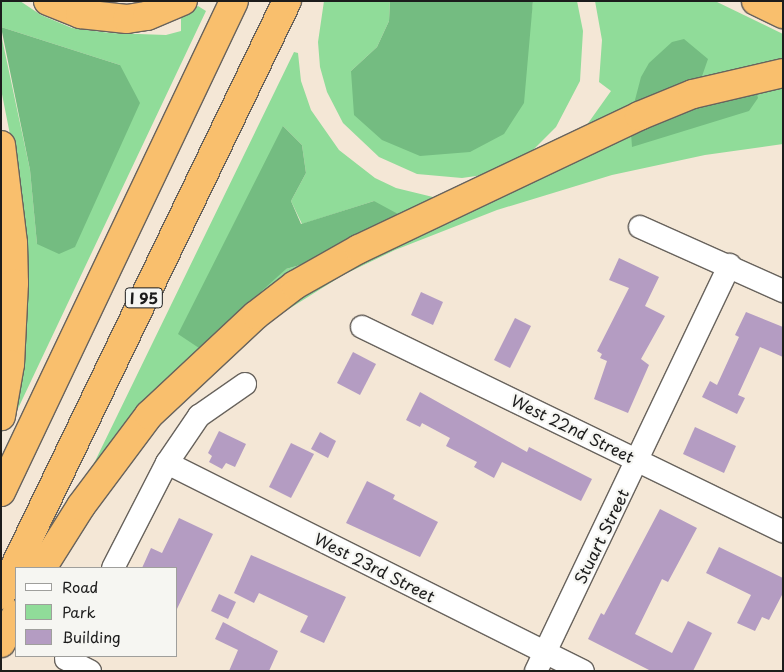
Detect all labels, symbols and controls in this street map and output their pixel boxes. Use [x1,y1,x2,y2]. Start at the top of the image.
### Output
road number: I 95 [124,286,164,310]
street label: West 22nd Street [508,390,638,466]
street label: Stuart Street [570,486,632,586]
street label: West 23rd Street [311,528,439,606]
legend [15,567,178,657]
text: Road [62,575,98,598]
text: Park [62,600,96,623]
text: Building [62,625,121,648]

